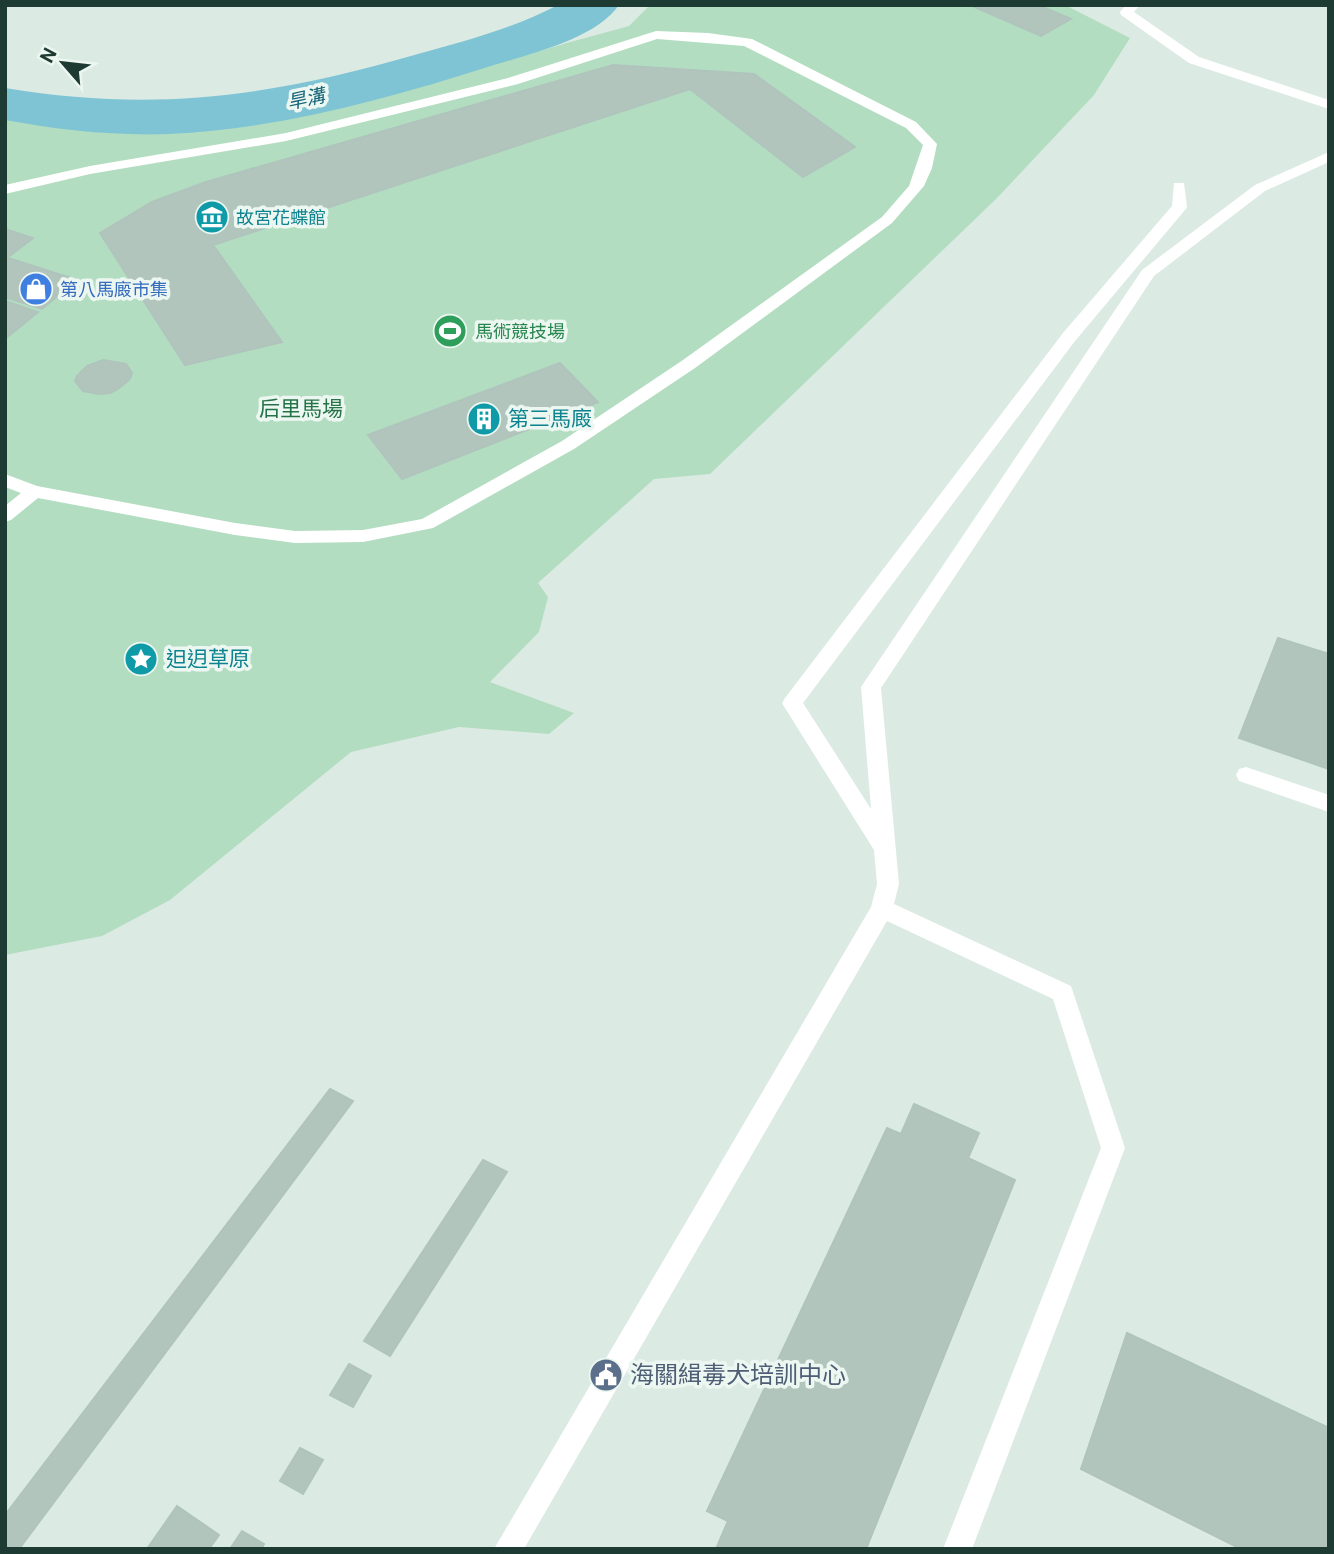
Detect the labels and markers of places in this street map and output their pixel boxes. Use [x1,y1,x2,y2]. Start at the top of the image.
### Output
museum icon: 故宮花蝶館 [193,198,231,236]
place label: 故宮花蝶館 [236,207,326,228]
shop icon: 第八馬廄市集 [17,270,55,308]
place label: 第八馬廄市集 [60,279,168,300]
sports icon: 馬術競技場 [431,312,469,350]
place label: 馬術競技場 [475,321,565,342]
building icon: 第三馬廄 [465,400,503,438]
place label: 第三馬廄 [508,407,592,431]
place icon: 𨑨迌草原 [122,640,160,678]
place label: 𨑨迌草原 [166,647,250,671]
public building icon: 海關緝毒犬培訓中心 [587,1356,625,1394]
place label: 海關緝毒犬培訓中心 [630,1361,846,1389]

